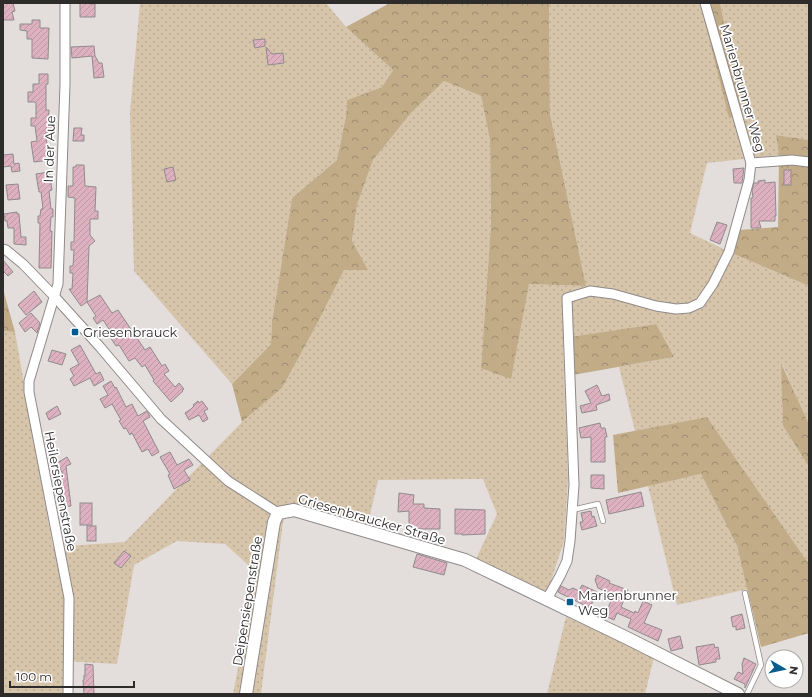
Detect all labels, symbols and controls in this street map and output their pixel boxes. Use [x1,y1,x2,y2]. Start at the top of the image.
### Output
street label: Marienbrunner Weg [717,22,769,154]
street label: In der Aue [40,115,58,183]
place label: Griesenbrauck [83,324,178,340]
marker: Griesenbrauck [70,327,80,337]
street label: Heilersiepenstraße [41,430,81,553]
street label: Griesenbraucker Straße [296,490,448,548]
street label: Deipensiepenstraße [229,535,265,667]
place label: Marienbrunner Weg [578,587,677,618]
marker: Marienbrunner Weg [565,597,575,607]
north arrow [764,649,804,689]
scale bar [10,663,134,689]
text: N [786,665,801,676]
text: 100 m [16,669,52,684]

